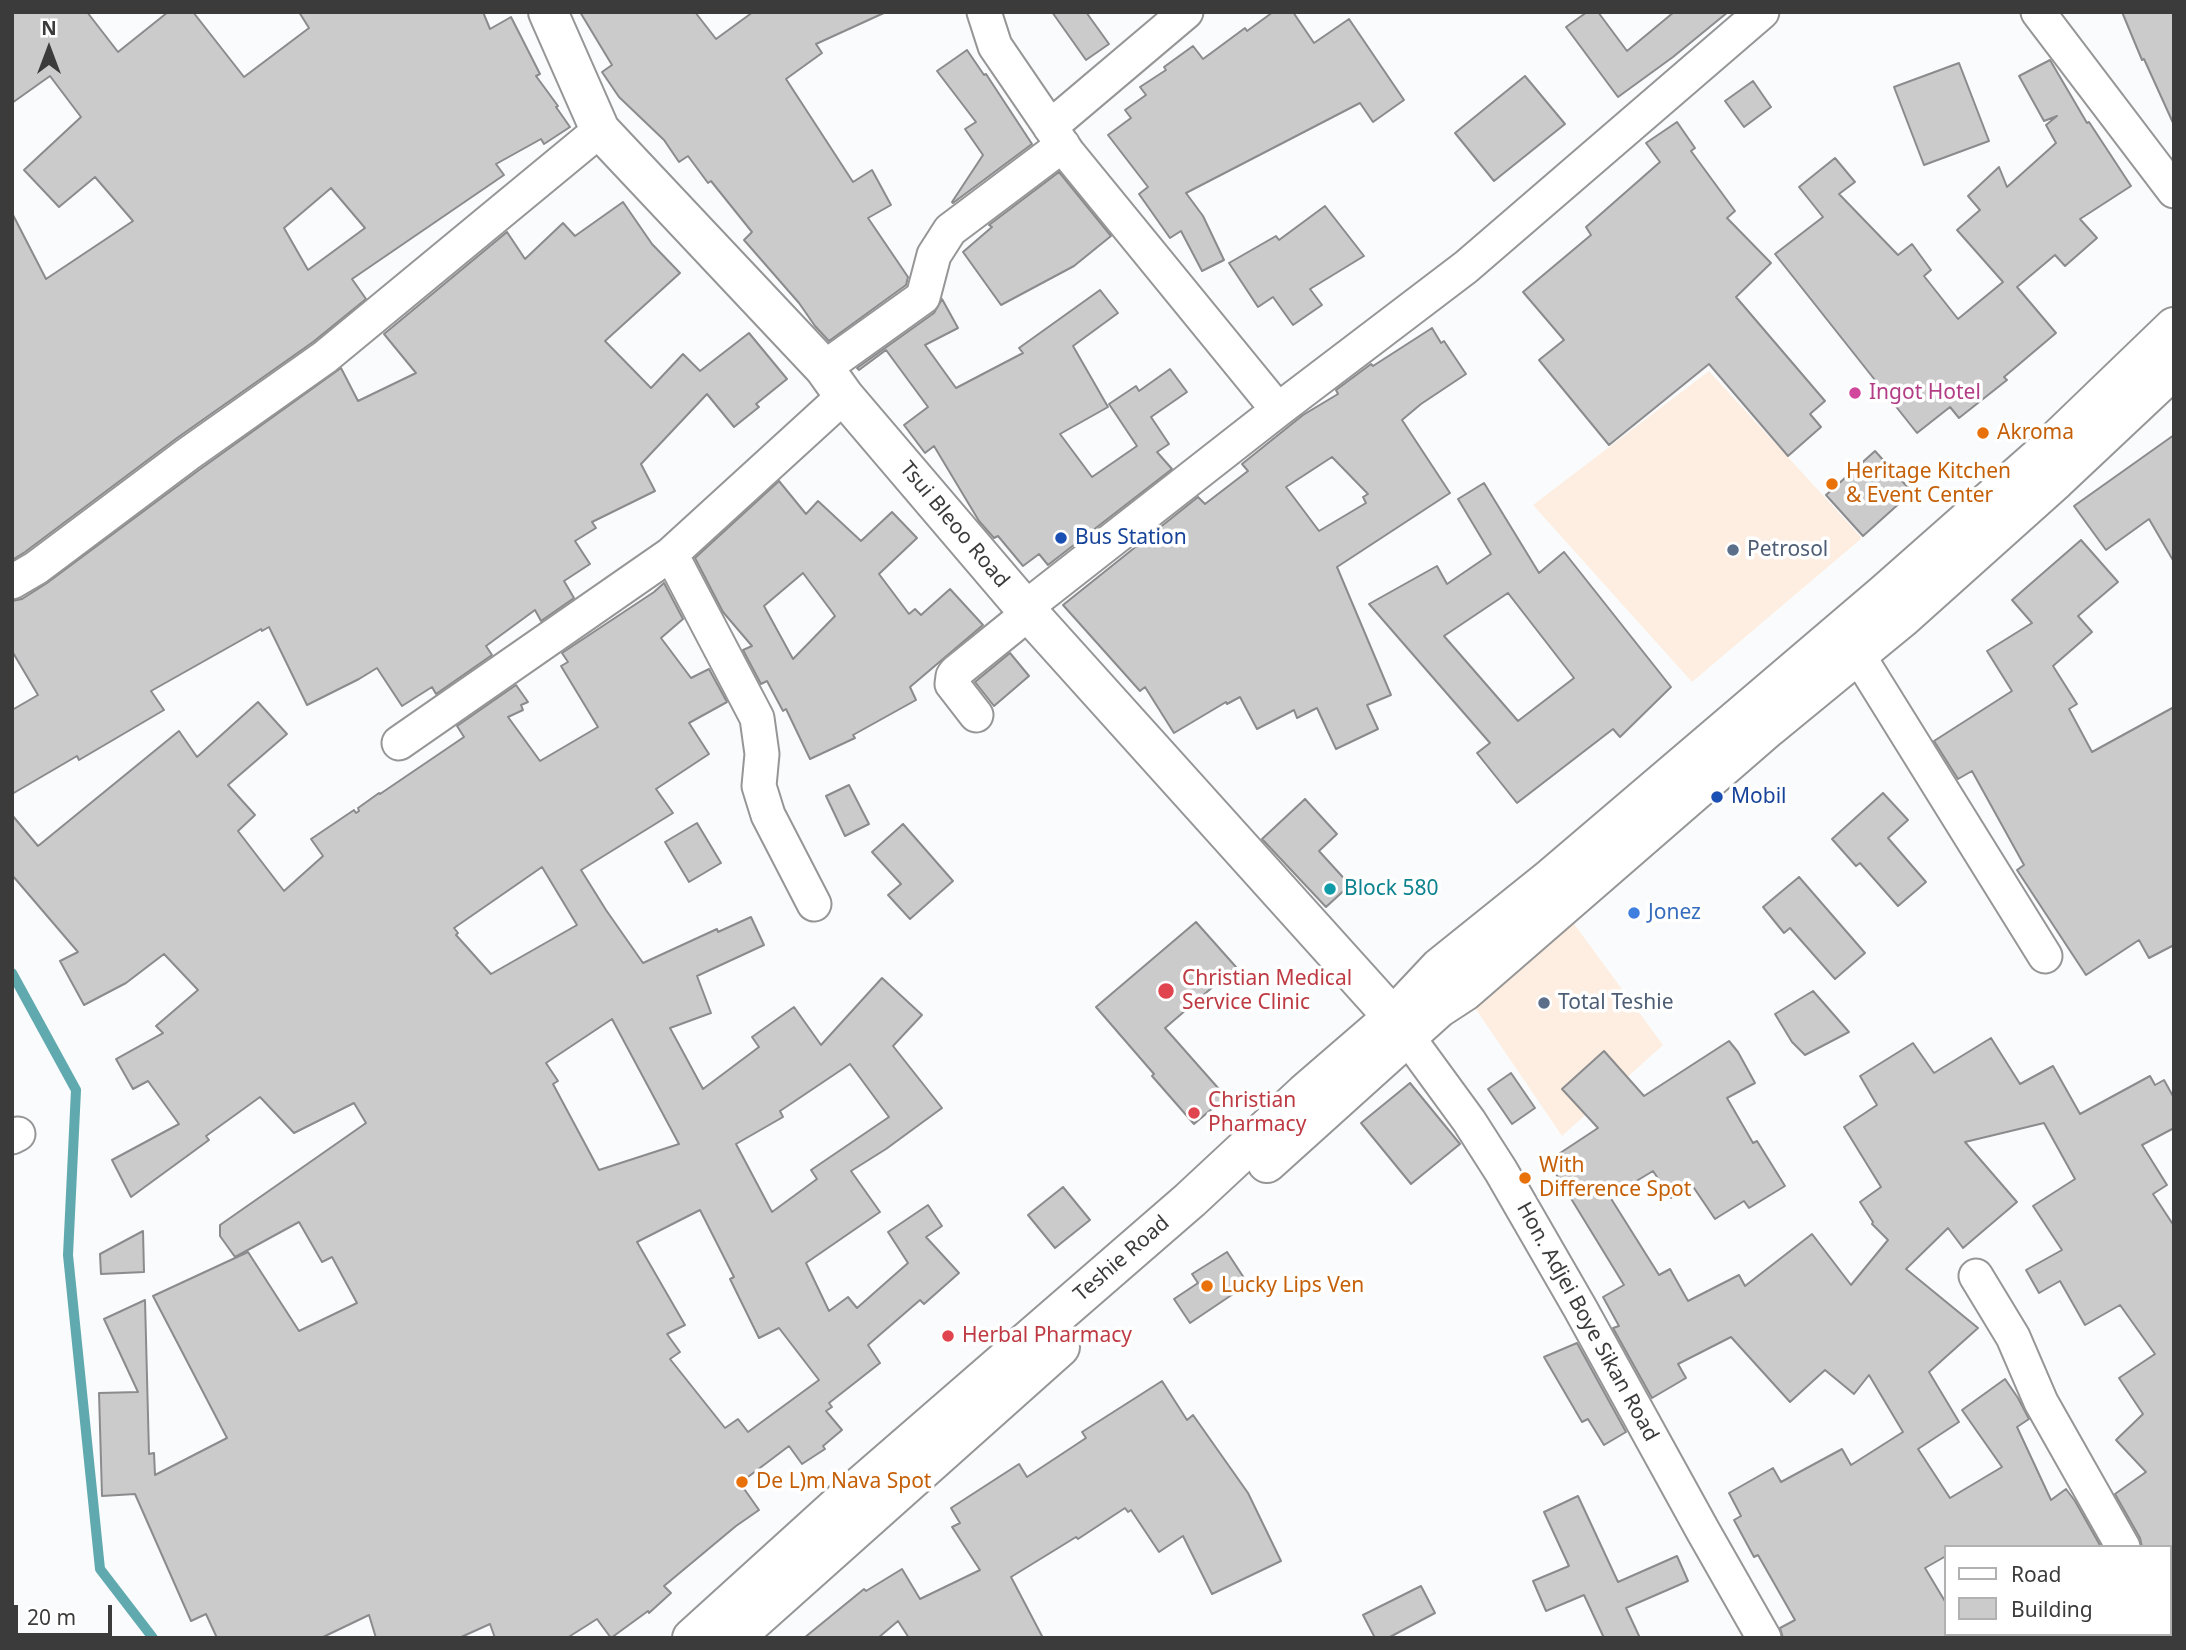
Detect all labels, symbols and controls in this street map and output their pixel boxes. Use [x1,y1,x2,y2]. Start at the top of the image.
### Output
north arrow [14,14,84,84]
text: N [41,15,57,41]
place label: Ingot Hotel [1869,380,1981,406]
marker: Ingot Hotel [1847,385,1863,401]
place label: Akroma [1997,420,2074,446]
marker: Akroma [1975,425,1991,441]
street label: Tsui Bleoo Road [894,457,1014,593]
place label: Heritage Kitchen & Event Center [1846,459,2011,509]
marker: Heritage Kitchen & Event Center [1824,476,1840,492]
place label: Bus Station [1075,525,1187,551]
marker: Bus Station [1053,530,1069,546]
place label: Petrosol [1747,537,1828,563]
marker: Petrosol [1725,542,1741,558]
place label: Mobil [1731,784,1787,810]
marker: Mobil [1709,789,1725,805]
place label: Block 580 [1344,876,1439,902]
marker: Block 580 [1322,881,1338,897]
place label: Jonez [1648,900,1701,926]
marker: Jonez [1626,905,1642,921]
place label: Christian Medical Service Clinic [1182,966,1352,1016]
marker: Christian Medical Service Clinic [1156,981,1176,1001]
place label: Total Teshie [1558,990,1673,1016]
marker: Total Teshie [1536,995,1552,1011]
place label: Christian Pharmacy [1208,1088,1306,1138]
marker: Christian Pharmacy [1186,1105,1202,1121]
place label: With Difference Spot [1539,1153,1691,1203]
marker: With Difference Spot [1517,1170,1533,1186]
street label: Hon. Adjei Boye Sikan Road [1511,1198,1663,1446]
street label: Teshie Road [1069,1211,1175,1307]
place label: Lucky Lips Ven [1221,1273,1364,1299]
marker: Lucky Lips Ven [1199,1278,1215,1294]
place label: Herbal Pharmacy [962,1323,1132,1349]
marker: Herbal Pharmacy [940,1328,956,1344]
place label: De L)m Nava Spot [756,1469,931,1495]
marker: De L)m Nava Spot [734,1474,750,1490]
legend [1944,1545,2172,1636]
text: Road [2011,1560,2061,1588]
scale bar [18,1590,116,1634]
text: Building [2011,1595,2093,1623]
text: 20 m [27,1603,76,1631]

